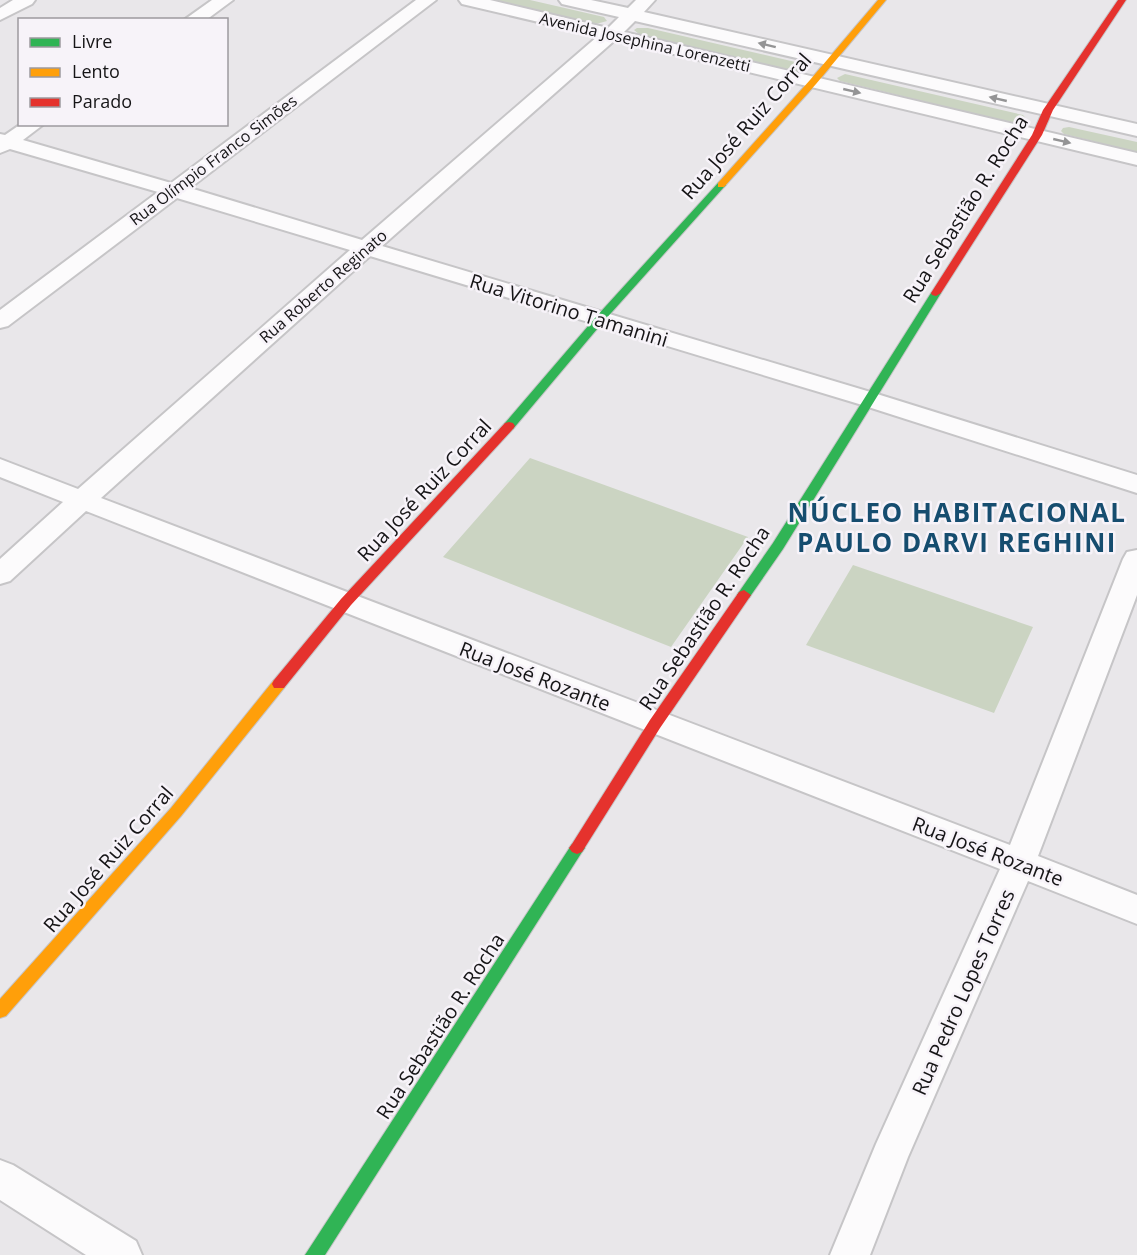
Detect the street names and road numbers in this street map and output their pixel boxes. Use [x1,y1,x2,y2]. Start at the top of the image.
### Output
street label: Avenida Josephina Lorenzetti [537,7,753,77]
street label: Rua José Ruiz Corral [675,47,817,205]
street label: Rua Olímpio Franco Simões [125,90,301,230]
street label: Rua Sebastião R. Rocha [896,110,1034,308]
street label: Rua Roberto Reginato [254,224,392,348]
street label: Rua Vitorino Tamanini [466,267,672,353]
street label: Rua José Ruiz Corral [351,413,497,567]
street label: Rua Sebastião R. Rocha [632,521,776,715]
street label: Rua José Rozante [456,635,614,717]
street label: Rua José Ruiz Corral [37,780,179,938]
street label: Rua José Rozante [909,810,1067,892]
street label: Rua Pedro Lopes Torres [905,885,1021,1099]
street label: Rua Sebastião R. Rocha [370,928,510,1124]

